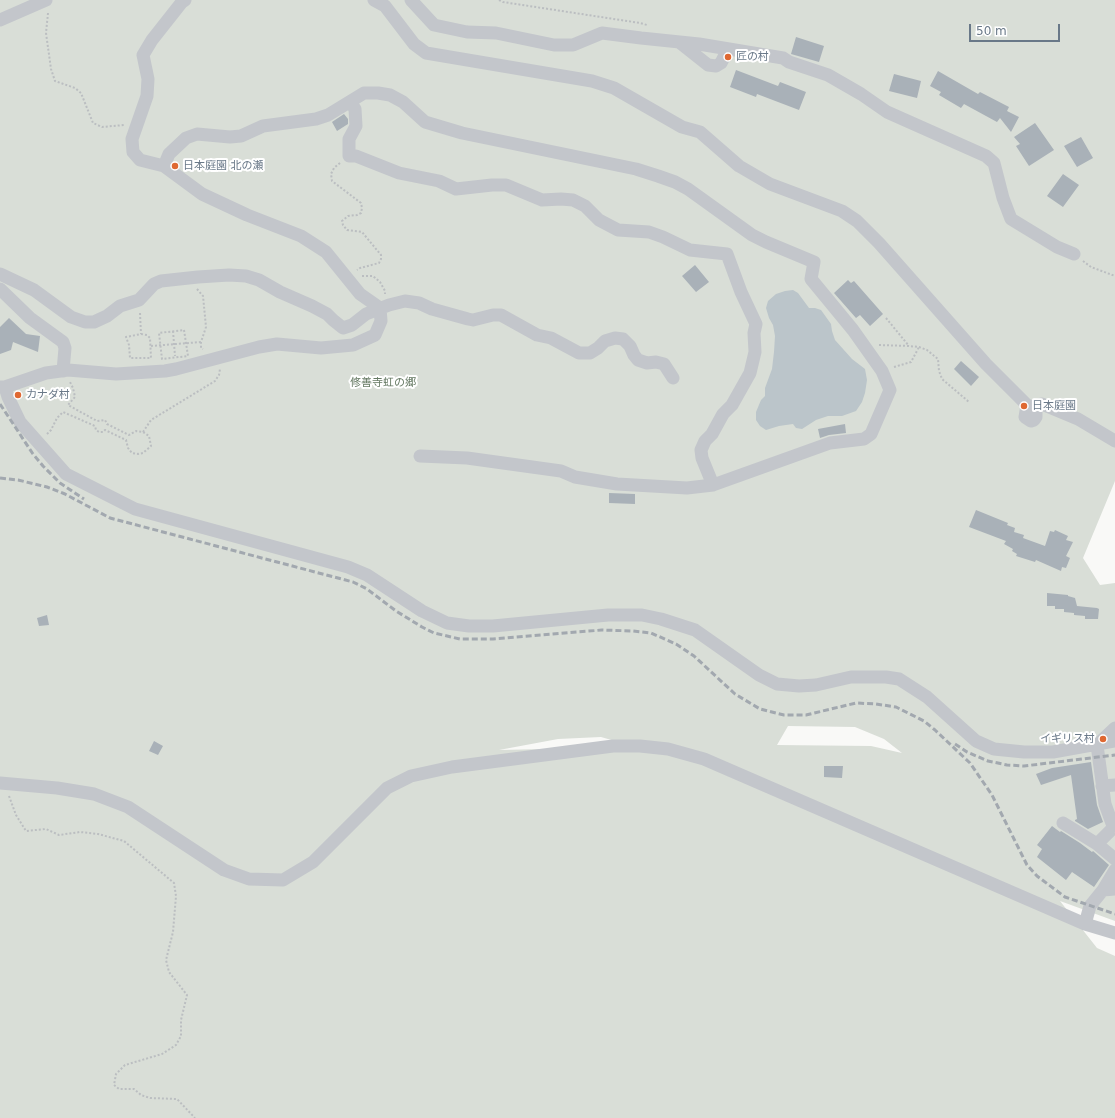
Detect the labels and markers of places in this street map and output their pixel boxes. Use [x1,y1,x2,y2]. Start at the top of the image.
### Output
place label: 匠の村 [736,50,769,64]
marker: 匠の村 [723,52,733,62]
place label: 日本庭園 北の瀬 [183,159,263,173]
marker: 日本庭園 北の瀬 [170,161,180,171]
place label: カナダ村 [26,388,70,402]
marker: カナダ村 [13,390,23,400]
place label: 日本庭園 [1032,399,1076,413]
marker: 日本庭園 [1019,401,1029,411]
place label: イギリス村 [1040,732,1095,746]
marker: イギリス村 [1098,734,1108,744]

